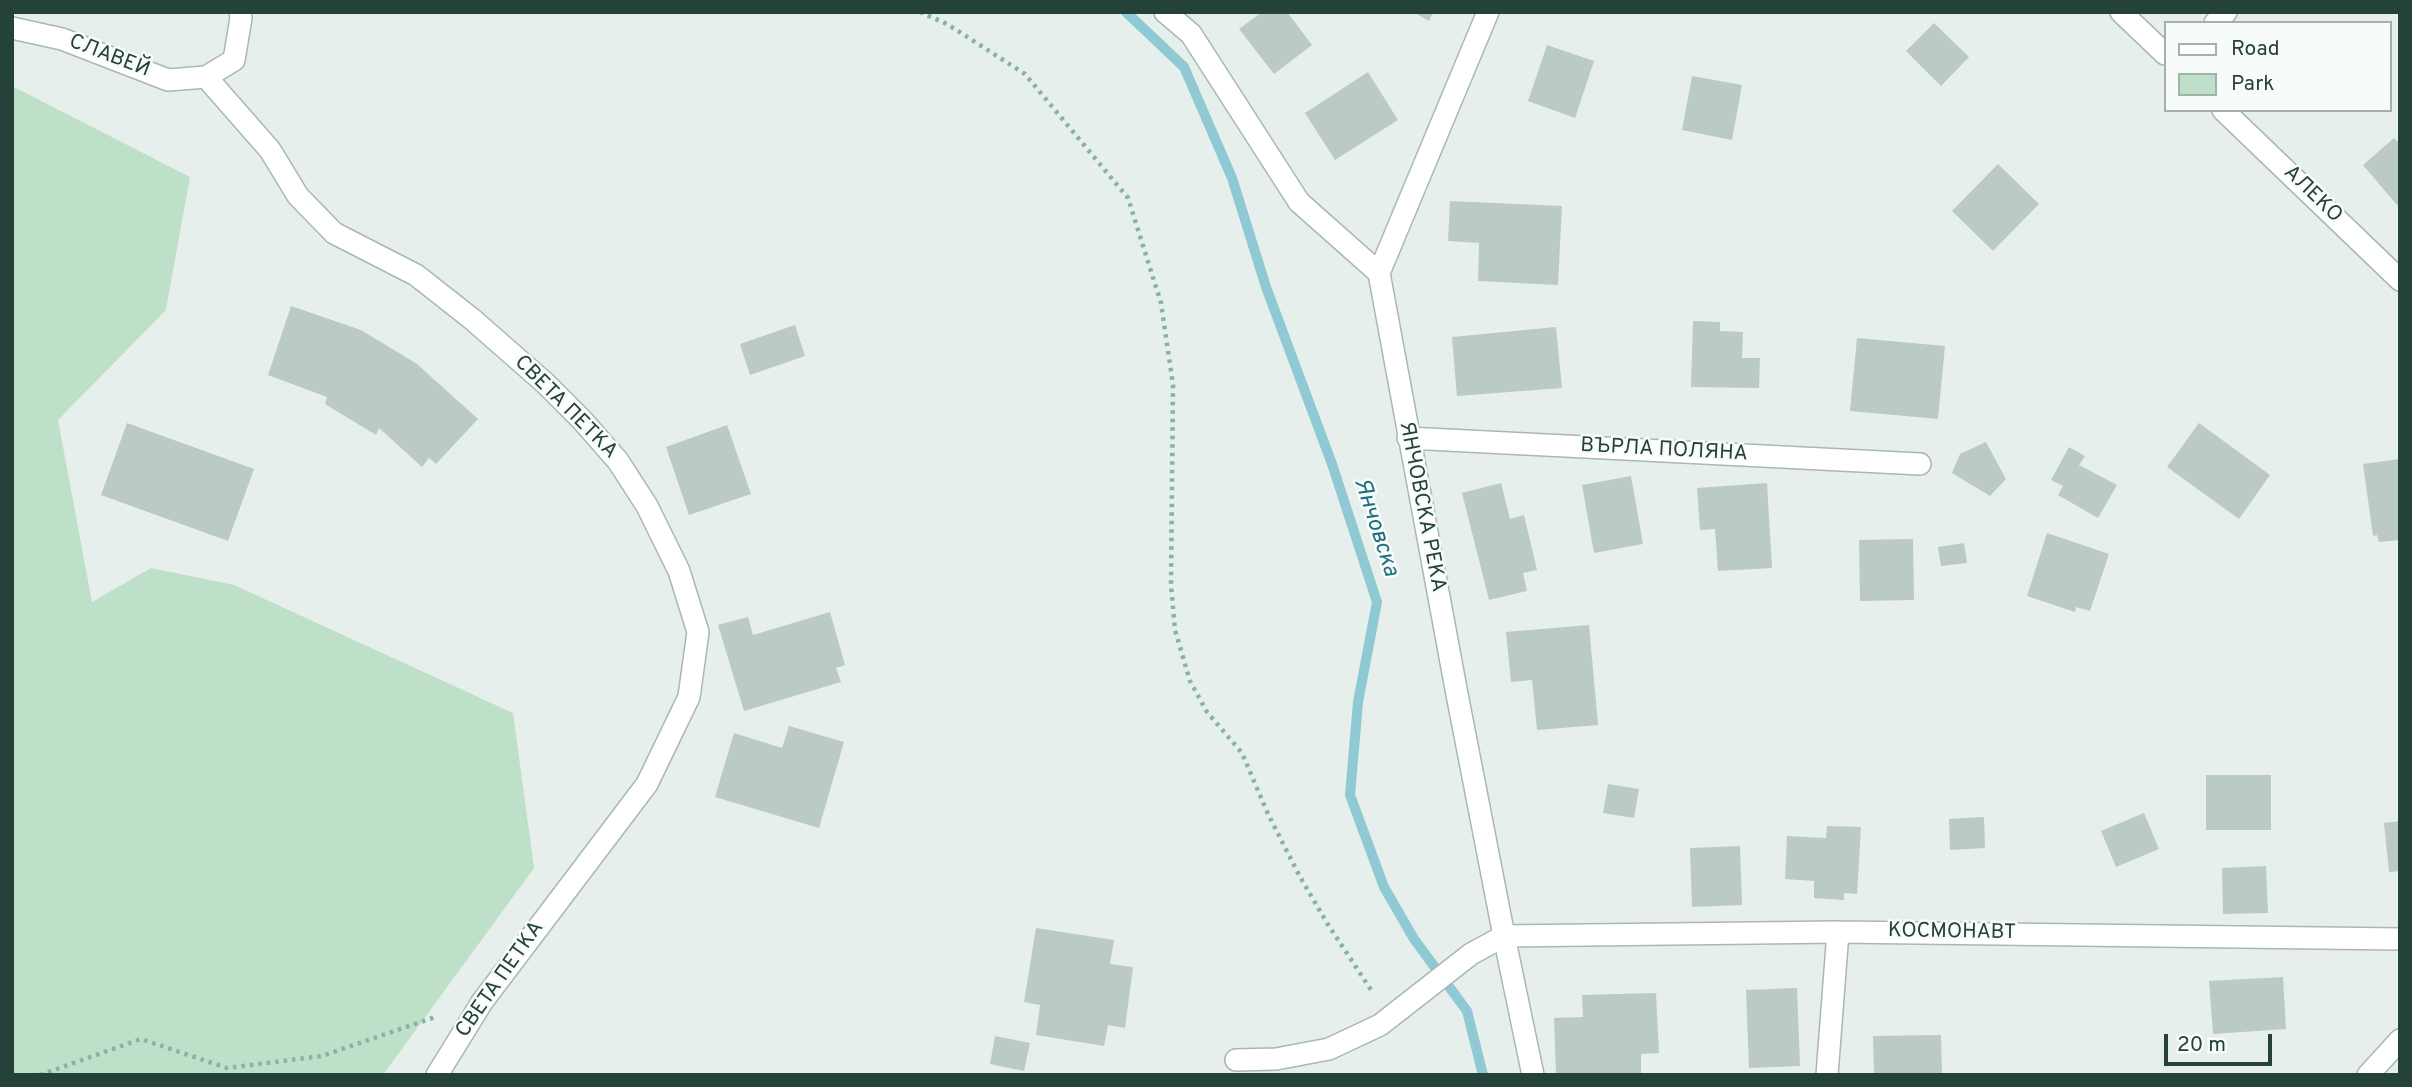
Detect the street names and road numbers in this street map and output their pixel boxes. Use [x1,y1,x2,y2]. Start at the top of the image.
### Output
street label: СЛАВЕЙ [65,30,153,84]
street label: АЛЕКО [2277,161,2347,229]
street label: СВЕТА ПЕТКА [508,351,622,465]
street label: ЯНЧОВСКА РЕКА [1392,420,1450,594]
street label: ВЪРЛА ПОЛЯНА [1580,434,1748,468]
street label: СВЕТА ПЕТКА [452,917,550,1043]
street label: КОСМОНАВТ [1888,919,2016,947]

